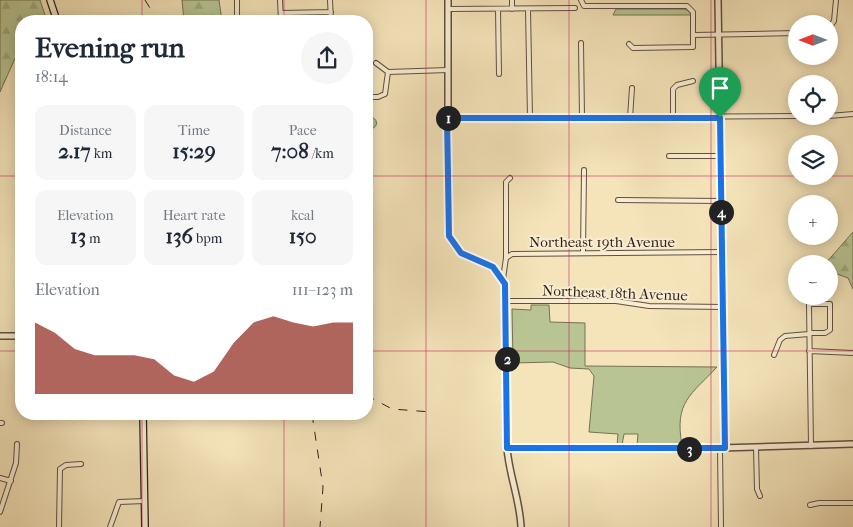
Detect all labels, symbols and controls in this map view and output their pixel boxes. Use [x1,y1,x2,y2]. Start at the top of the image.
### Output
north arrow [788,15,838,65]
map controls [788,15,838,305]
text: Evening run [35,31,185,64]
button: share [301,32,353,84]
text: 18:14 [35,67,68,86]
pin [699,67,741,118]
icon: arrive [706,74,734,102]
button: locate [788,75,838,125]
pin: 1 [436,106,460,130]
text: 1 [446,110,451,127]
text: Distance [59,122,112,139]
text: Time [178,122,210,139]
text: Pace [289,122,317,139]
button: layers [788,135,838,185]
text: 2.17 [58,139,91,163]
text: 15:29 [172,139,216,163]
text: 7:08 [271,139,309,163]
text: km [91,145,112,162]
text: /km [309,145,334,162]
button: + [788,195,838,245]
pin: 4 [708,200,734,224]
text: 4 [717,204,726,221]
text: Elevation [57,207,114,224]
text: Heart rate [163,207,225,224]
text: kcal [291,207,314,224]
text: 13 [70,224,86,248]
text: 136 [165,224,193,248]
text: 150 [289,224,317,248]
text: m [86,230,101,247]
text: bpm [193,230,222,247]
street label: Northeast 19th Avenue [529,233,676,251]
button: − [788,255,838,305]
text: Elevation [35,280,100,299]
text: 111–123 m [292,280,353,299]
street label: Northeast 18th Avenue [542,281,689,305]
pin: 2 [494,346,520,372]
text: 2 [504,351,511,368]
pin: 3 [676,436,702,462]
text: 3 [687,441,692,458]

